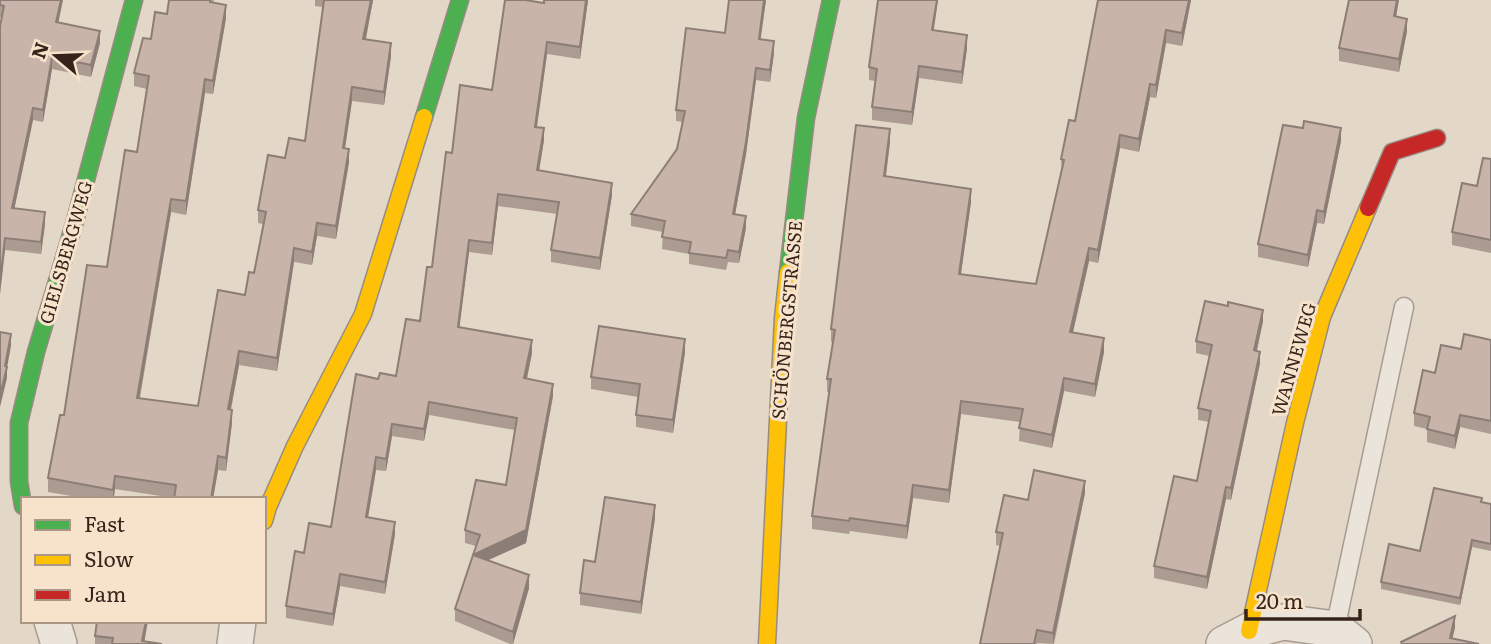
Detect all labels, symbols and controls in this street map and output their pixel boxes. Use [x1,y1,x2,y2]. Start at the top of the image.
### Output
north arrow [21,21,91,91]
text: N [23,38,55,62]
street label: GIELSBERGWEG [32,177,98,327]
street label: SCHÖNBERGSTRASSE [764,219,808,421]
street label: WANNEWEG [1264,299,1322,419]
legend [21,497,266,623]
text: Fast [84,507,125,538]
text: Slow [84,542,134,573]
text: Jam [84,577,126,608]
scale bar [1246,578,1360,622]
text: 20 m [1256,584,1303,615]

